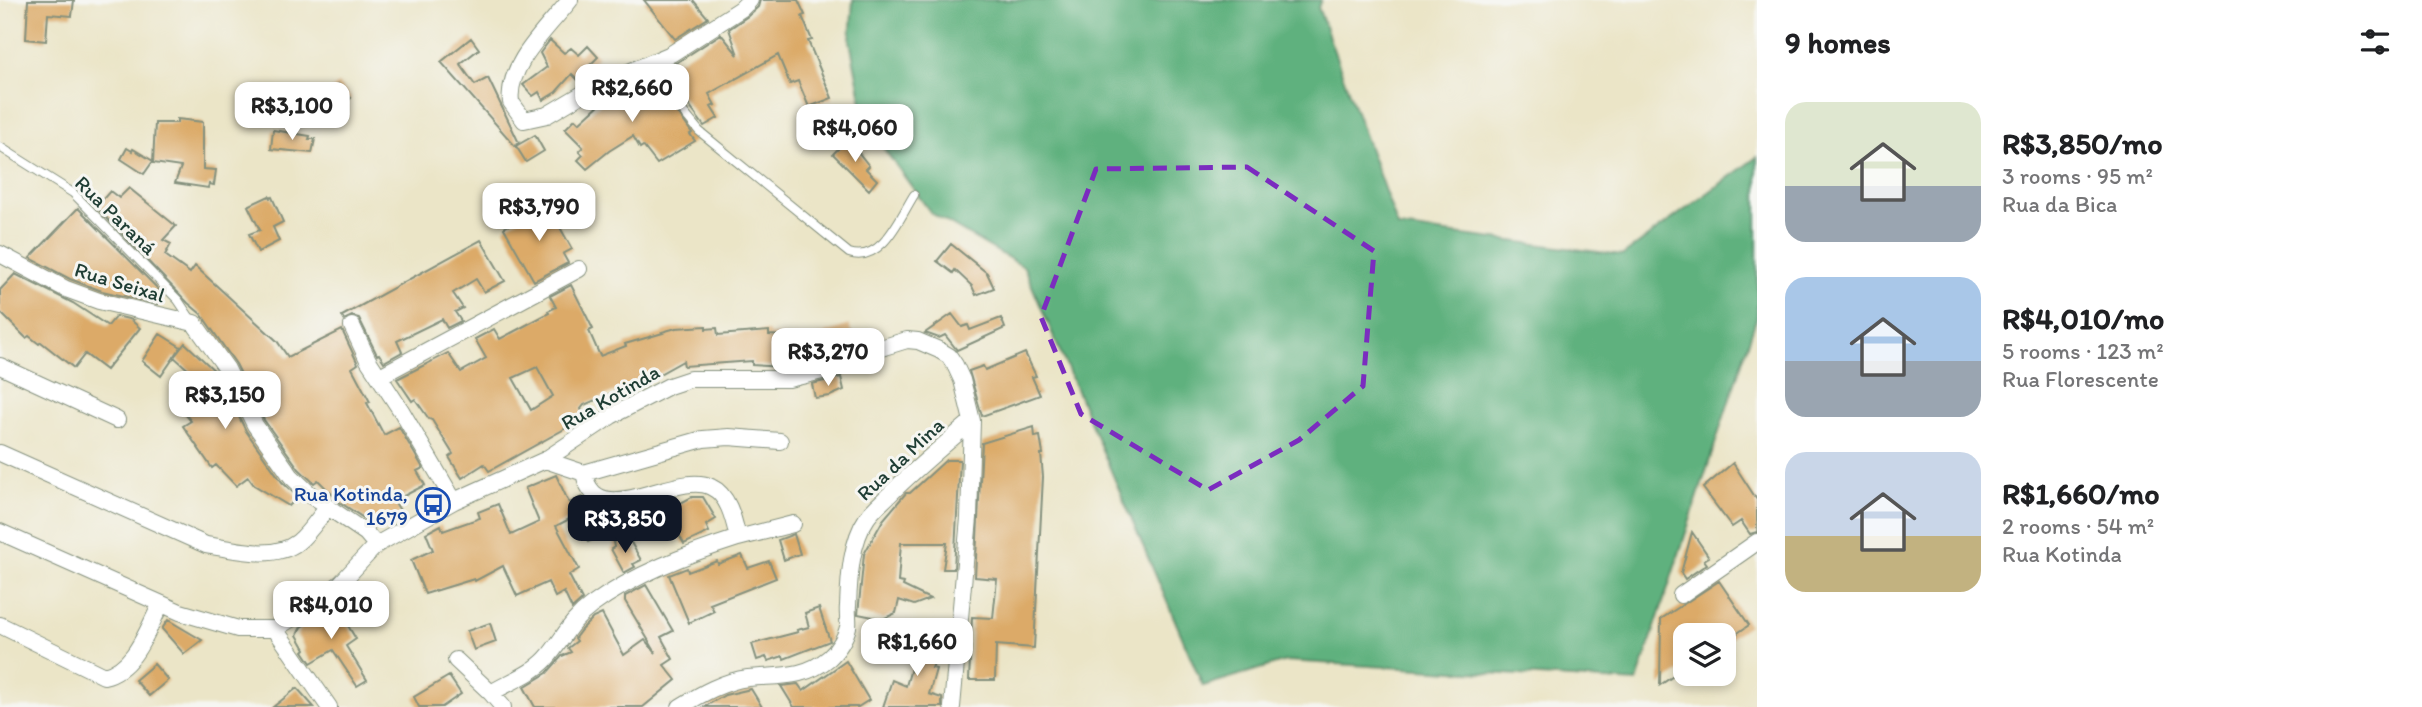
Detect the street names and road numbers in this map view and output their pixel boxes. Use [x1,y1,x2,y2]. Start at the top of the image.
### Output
street label: Rua Paraná [70,170,162,260]
street label: Rua Seixal [72,256,168,308]
street label: Rua Kotinda [556,359,664,435]
street label: Rua da Mina [851,412,949,506]

